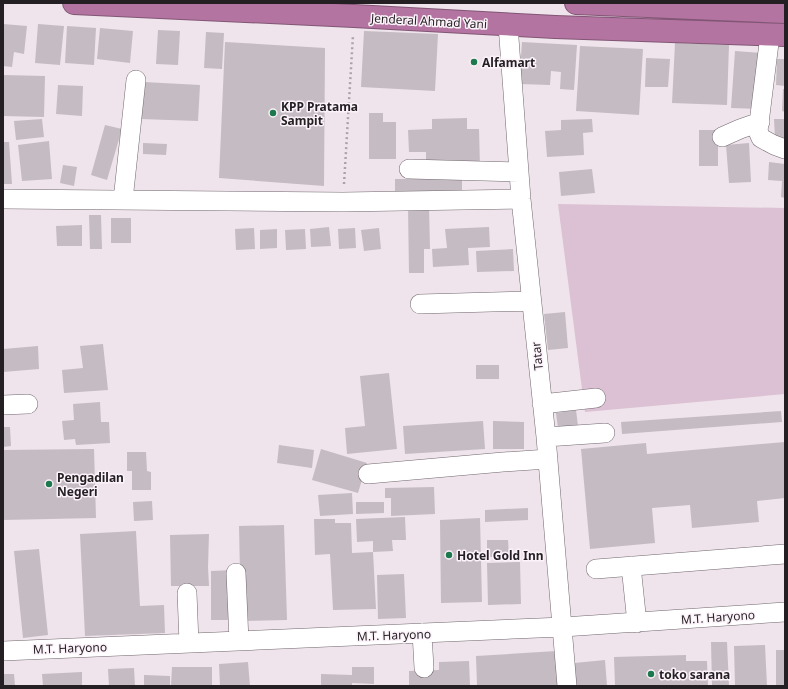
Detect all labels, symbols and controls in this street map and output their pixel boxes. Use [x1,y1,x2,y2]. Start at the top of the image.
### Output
street label: Jenderal Ahmad Yani [370,9,487,33]
place label: Alfamart [482,54,535,71]
marker: Alfamart [469,57,479,67]
place label: KPP Pratama Sampit [281,98,358,129]
marker: KPP Pratama Sampit [268,108,278,118]
street label: Tatar [527,341,547,371]
place label: Pengadilan Negeri [57,469,124,500]
marker: Pengadilan Negeri [44,479,54,489]
place label: Hotel Gold Inn [457,547,544,564]
marker: Hotel Gold Inn [444,550,454,560]
street label: M.T. Haryono [680,606,756,628]
street label: M.T. Haryono [357,625,431,645]
street label: M.T. Haryono [33,638,107,658]
place label: toko sarana [659,666,730,683]
marker: toko sarana [646,669,656,679]

